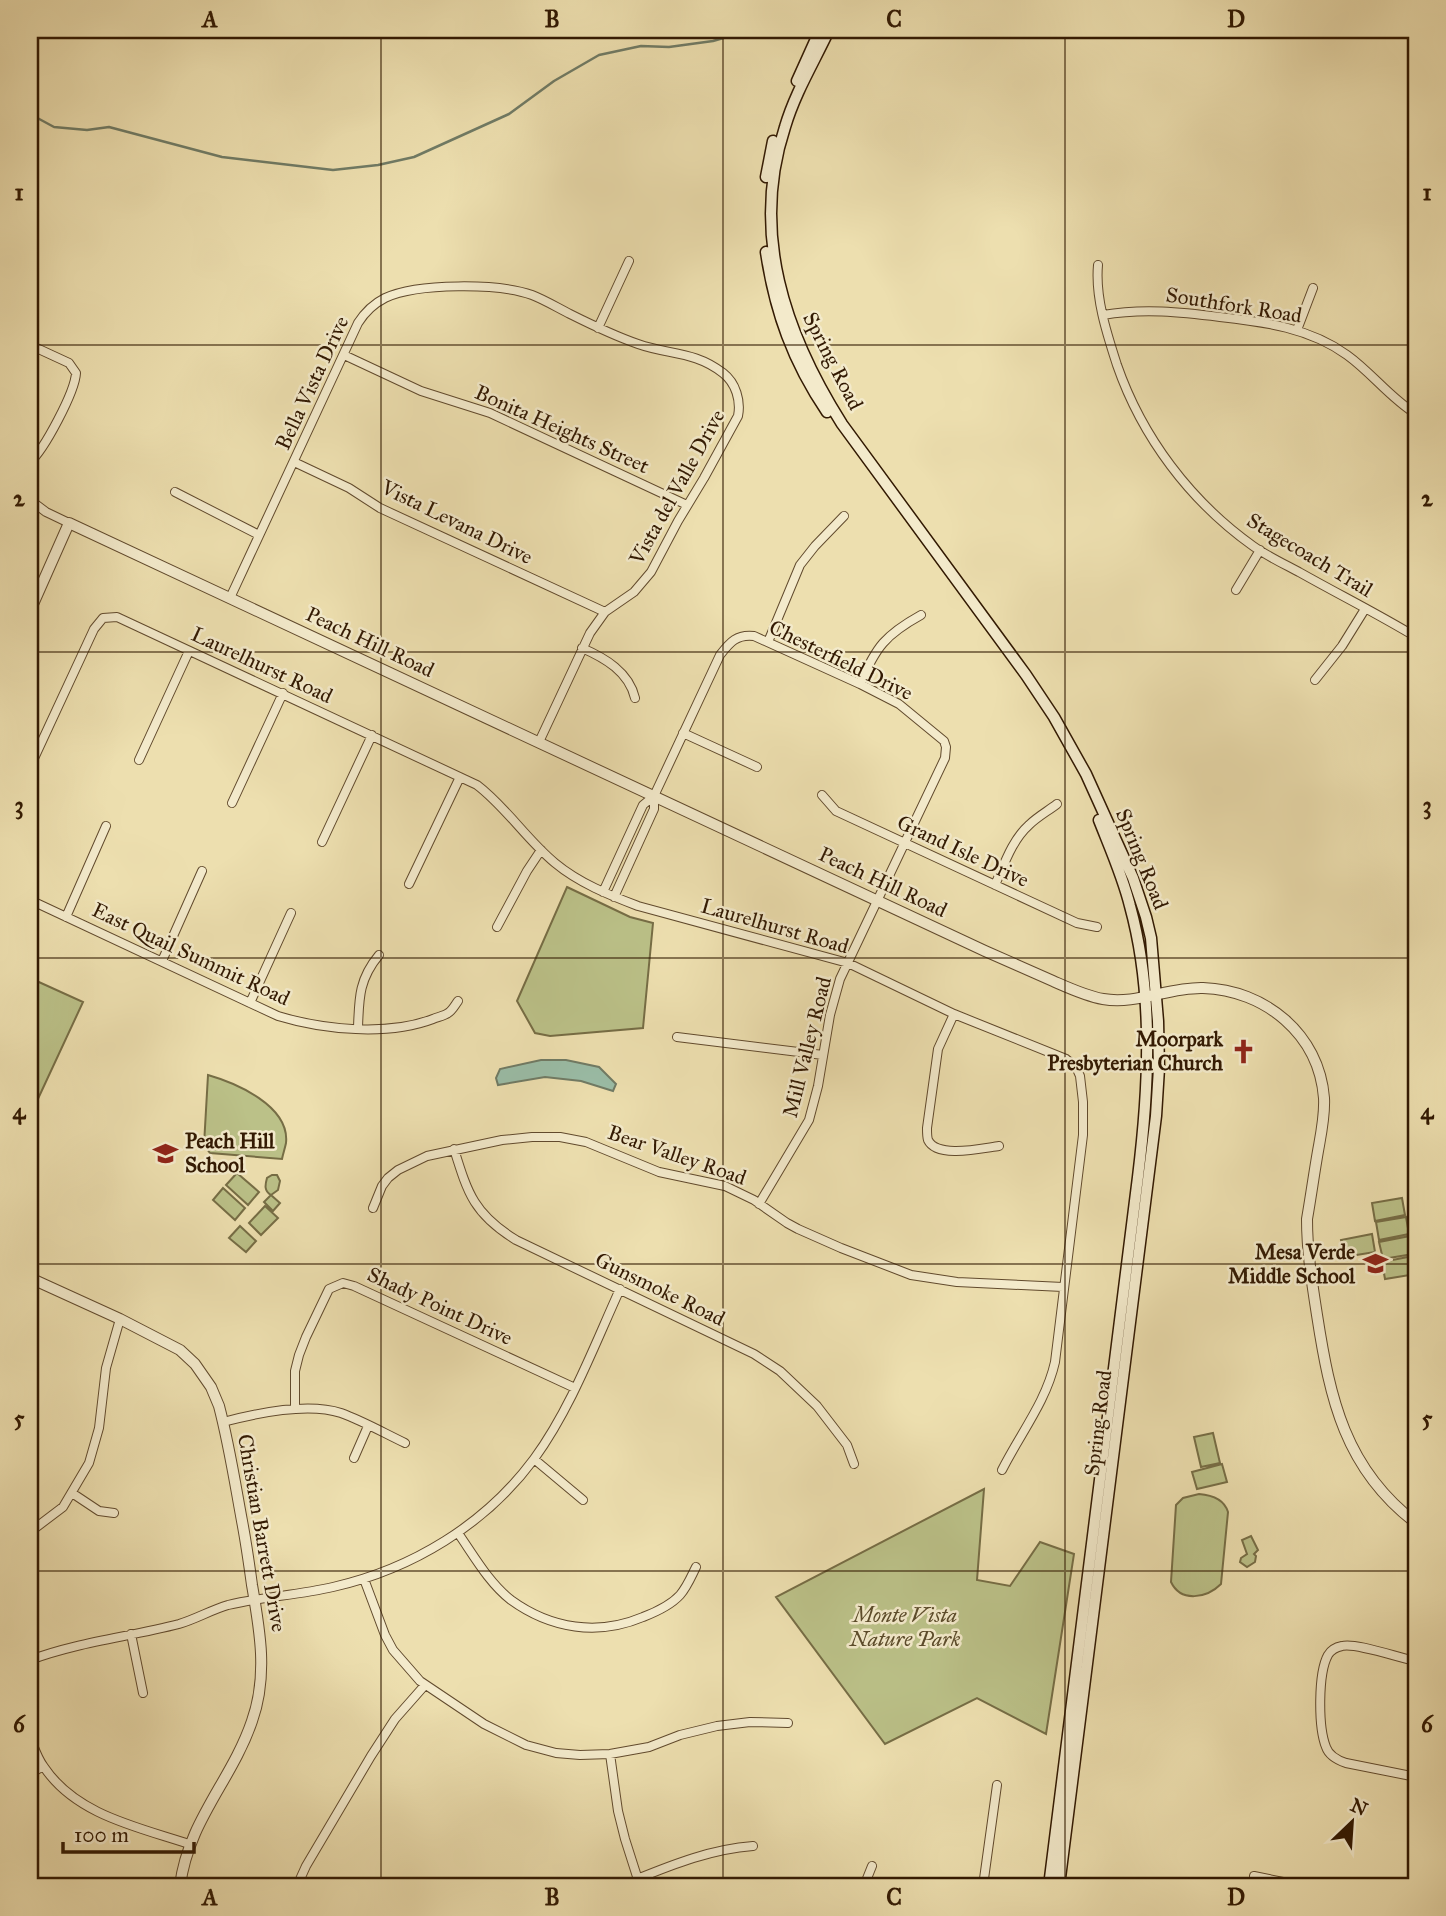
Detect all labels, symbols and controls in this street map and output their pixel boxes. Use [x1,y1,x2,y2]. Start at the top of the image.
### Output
text: A [200,5,218,33]
text: B [544,5,560,33]
text: C [886,5,902,33]
text: D [1227,5,1245,33]
text: 1 [14,178,24,206]
text: 1 [1422,178,1432,206]
street label: Southfork Road [1164,281,1304,329]
street label: Spring Road [797,308,869,415]
street label: Bella Vista Drive [270,312,354,454]
street label: Bonita Heights Street [471,379,654,479]
street label: Vista del Valle Drive [623,405,730,570]
street label: Vista Levana Drive [376,474,537,570]
text: 2 [13,484,25,512]
text: 2 [1421,484,1433,512]
street label: Stagecoach Trail [1242,507,1378,603]
street label: Peach Hill Road [302,601,439,683]
street label: Chesterfield Drive [765,614,917,706]
street label: Laurelhurst Road [187,621,337,709]
text: 3 [14,791,24,820]
text: 3 [1422,791,1432,820]
street label: Spring Road [1110,805,1174,914]
street label: Grand Isle Drive [893,809,1033,893]
street label: Peach Hill Road [815,841,952,923]
street label: Laurelhurst Road [698,892,852,960]
street label: East Quail Summit Road [88,897,294,1011]
street label: Mill Valley Road [777,973,837,1120]
place label: Moorpark Presbyterian Church [1047,1026,1224,1076]
church icon: Moorpark Presbyterian Church [1229,1037,1257,1065]
text: 4 [13,1097,27,1125]
text: 4 [1421,1097,1435,1125]
street label: Bear Valley Road [604,1119,750,1191]
place label: Peach Hill School [185,1128,276,1178]
school or university icon: Peach Hill School [151,1139,179,1167]
place label: Mesa Verde Middle School [1228,1239,1356,1289]
street label: Gunsmoke Road [591,1246,730,1332]
school or university icon: Mesa Verde Middle School [1361,1250,1389,1278]
street label: Shady Point Drive [363,1261,517,1351]
street label: Spring Road [1079,1368,1117,1477]
text: 5 [14,1404,25,1432]
text: 5 [1422,1404,1433,1432]
street label: Christian Barrett Drive [232,1432,292,1634]
park label: Monte Vista Nature Park [849,1602,961,1652]
text: 6 [13,1710,26,1738]
text: 6 [1421,1710,1434,1738]
north arrow [1316,1786,1386,1856]
text: N [1347,1793,1371,1821]
scale bar [63,1811,194,1855]
text: 100 m [74,1822,129,1848]
text: A [200,1883,218,1911]
text: B [544,1883,560,1911]
text: C [886,1883,902,1911]
text: D [1227,1883,1245,1911]

